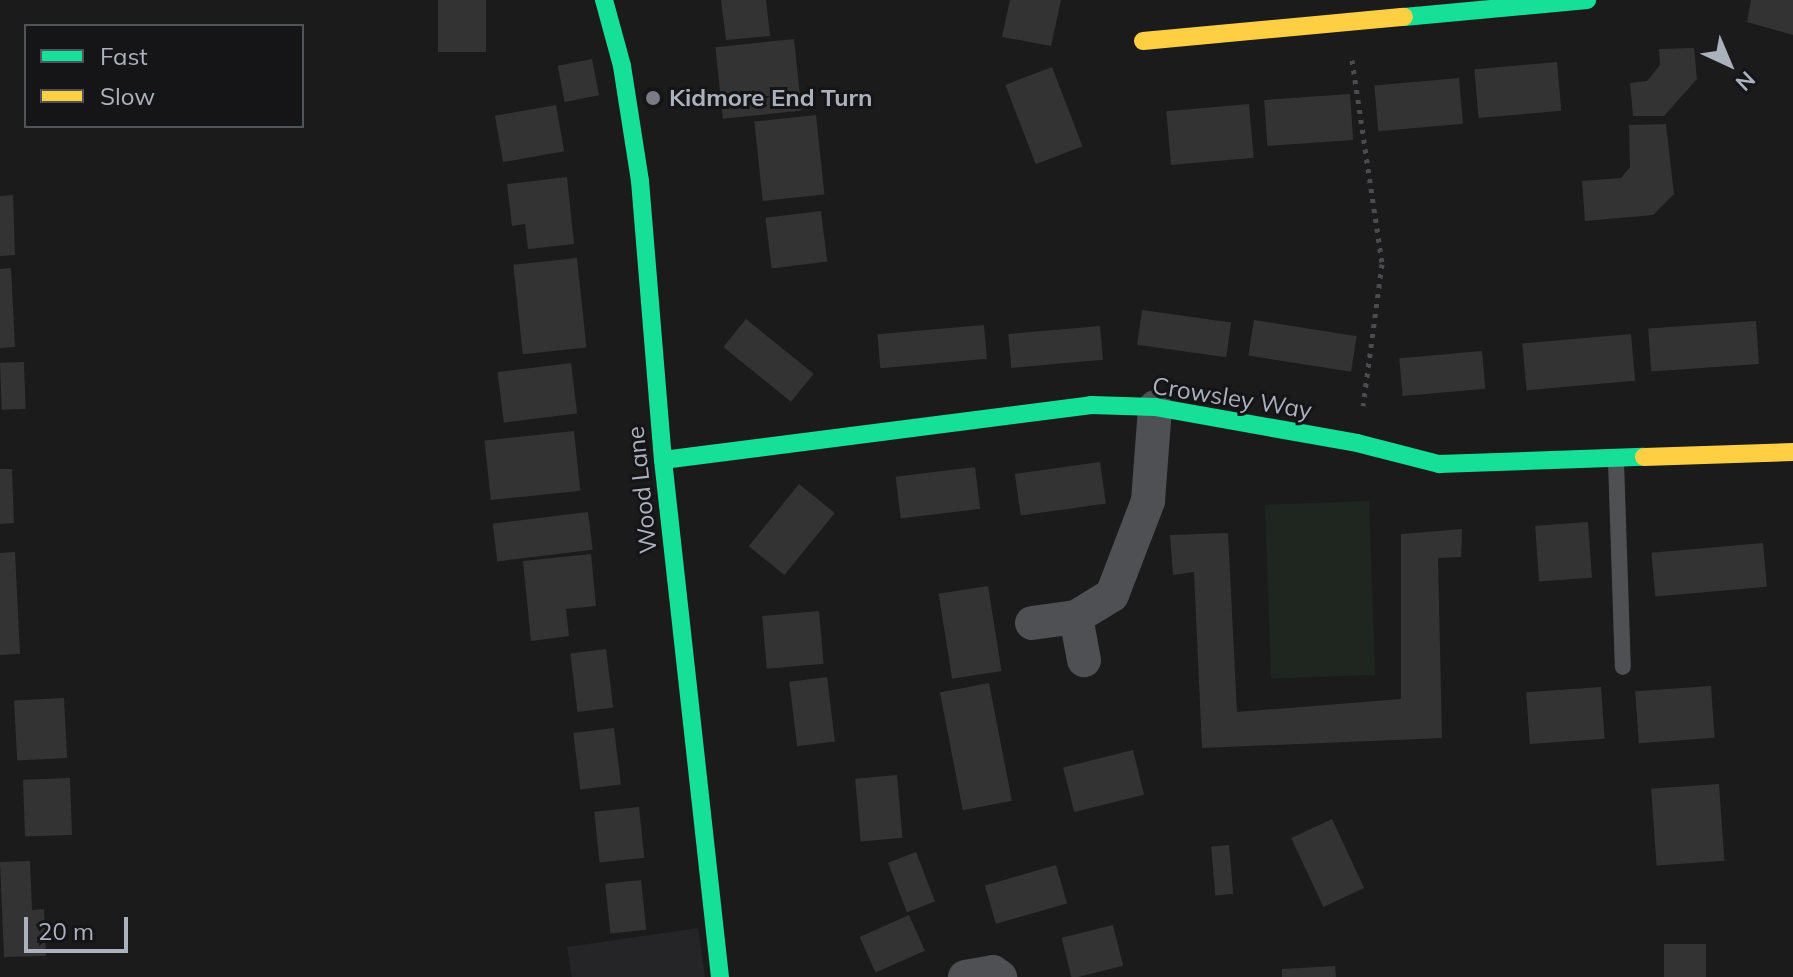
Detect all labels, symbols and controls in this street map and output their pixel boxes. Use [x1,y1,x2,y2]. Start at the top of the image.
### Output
legend [24,24,304,128]
north arrow [1689,24,1769,104]
text: Fast [100,41,148,71]
text: N [1730,65,1761,97]
text: Slow [100,81,155,111]
place label: Kidmore End Turn [669,84,872,112]
marker: Kidmore End Turn [644,89,662,107]
street label: Crowsley Way [1150,371,1314,425]
street label: Wood Lane [621,425,663,555]
scale bar [28,901,132,951]
text: 20 m [38,916,94,946]

